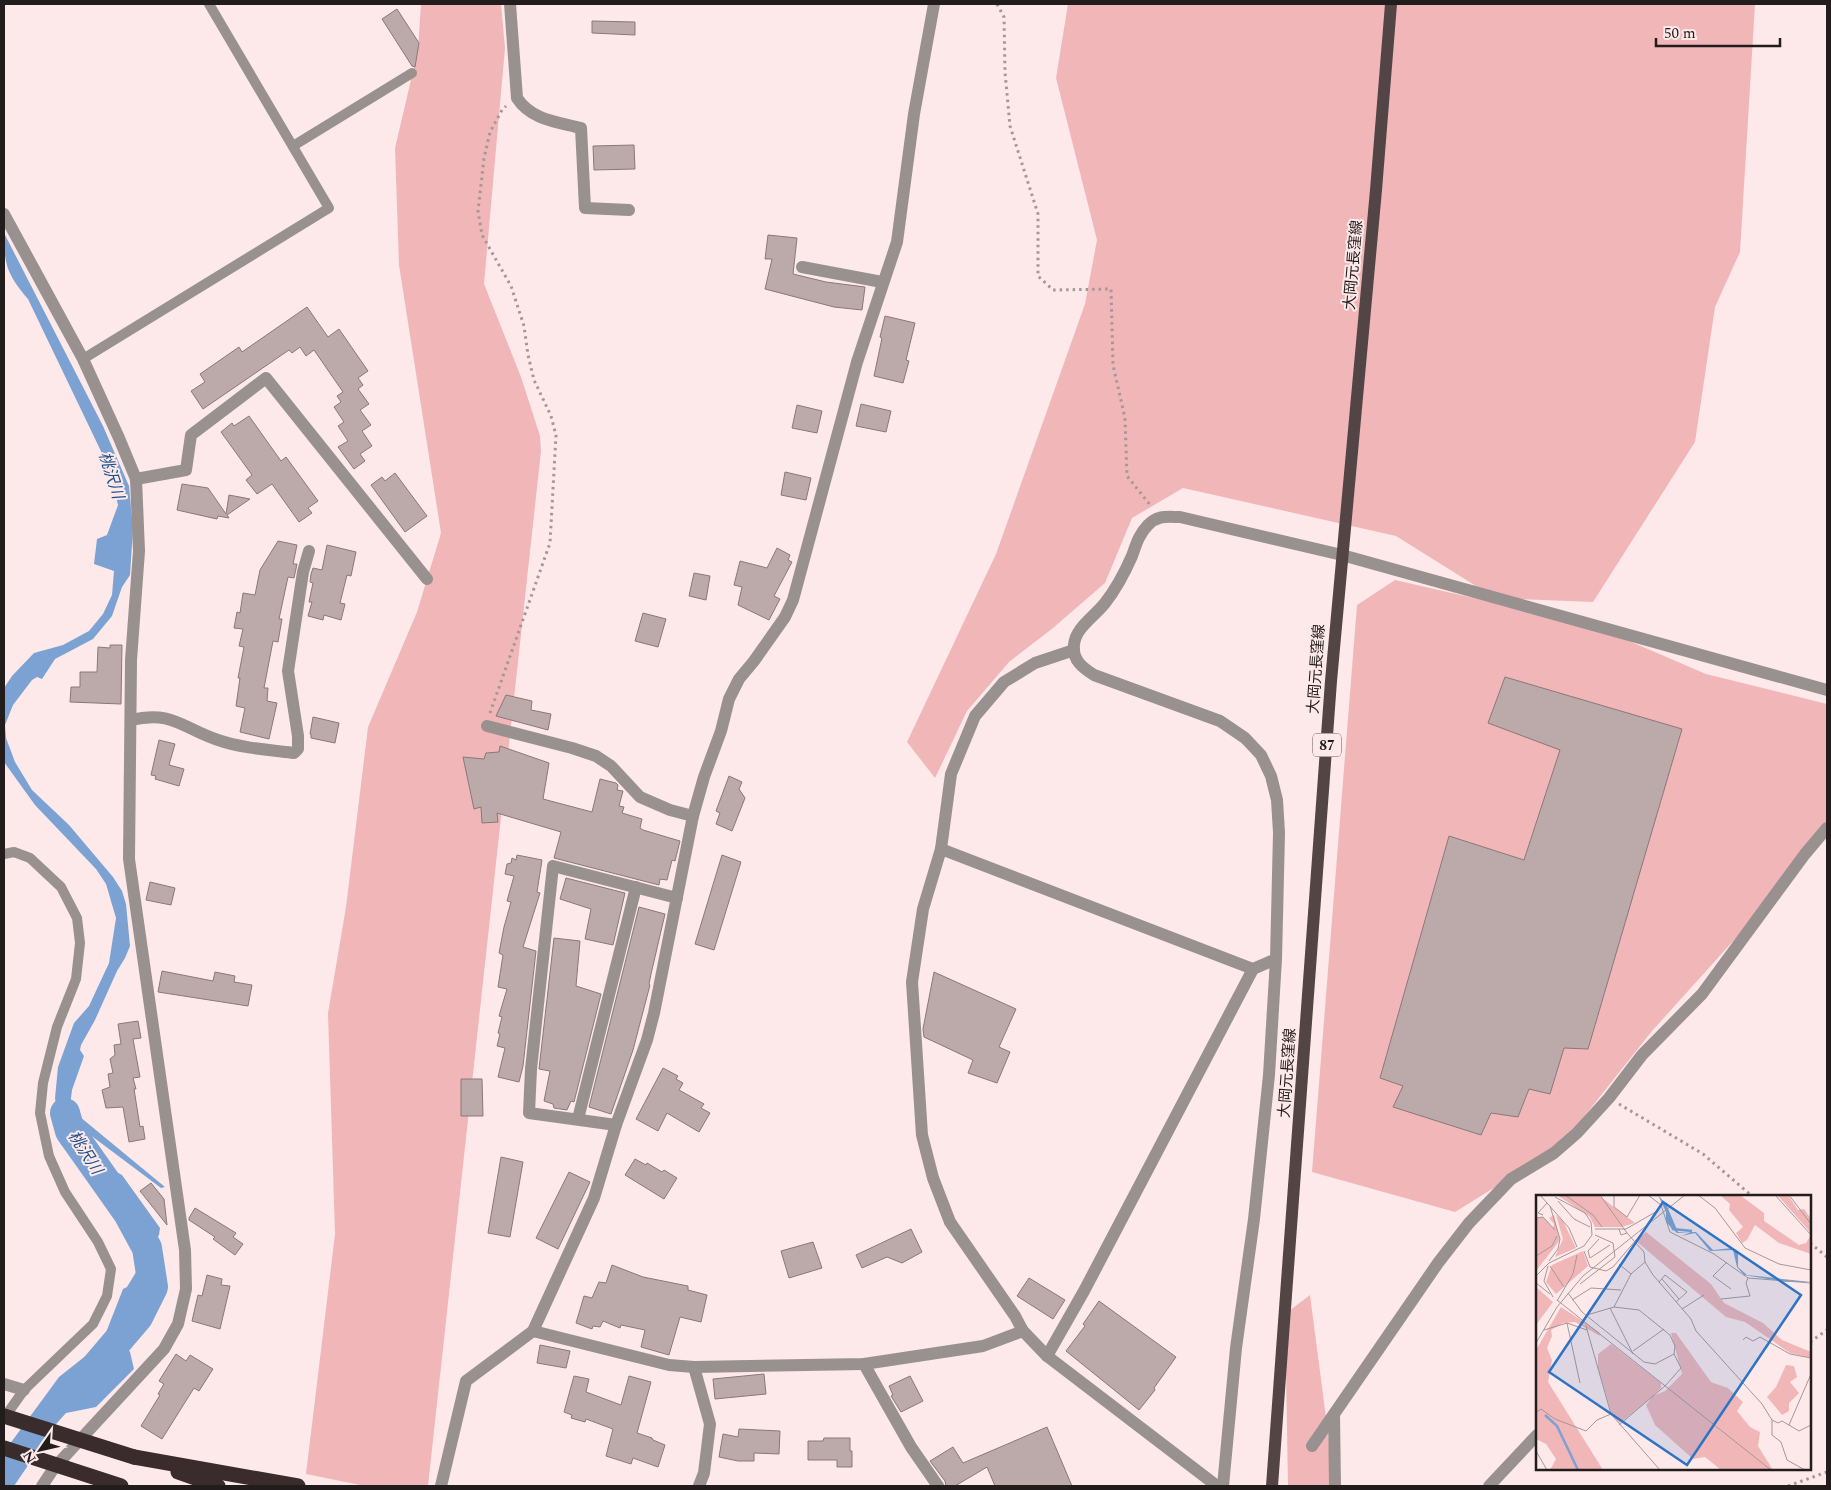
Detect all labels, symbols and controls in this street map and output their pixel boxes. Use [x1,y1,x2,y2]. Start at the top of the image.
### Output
scale bar [1656,15,1780,47]
text: 50 m [1664,22,1696,45]
street label: 大岡元長窪線 [1338,219,1369,311]
water label: 桃沢川 [92,449,130,504]
street label: 大岡元長窪線 [1302,623,1331,715]
road number: 87 [1313,734,1341,756]
street label: 大岡元長窪線 [1273,1027,1302,1119]
water label: 桃沢川 [62,1126,109,1181]
inset map [1536,1195,1811,1470]
north arrow [15,1425,65,1475]
text: N [18,1446,42,1468]

